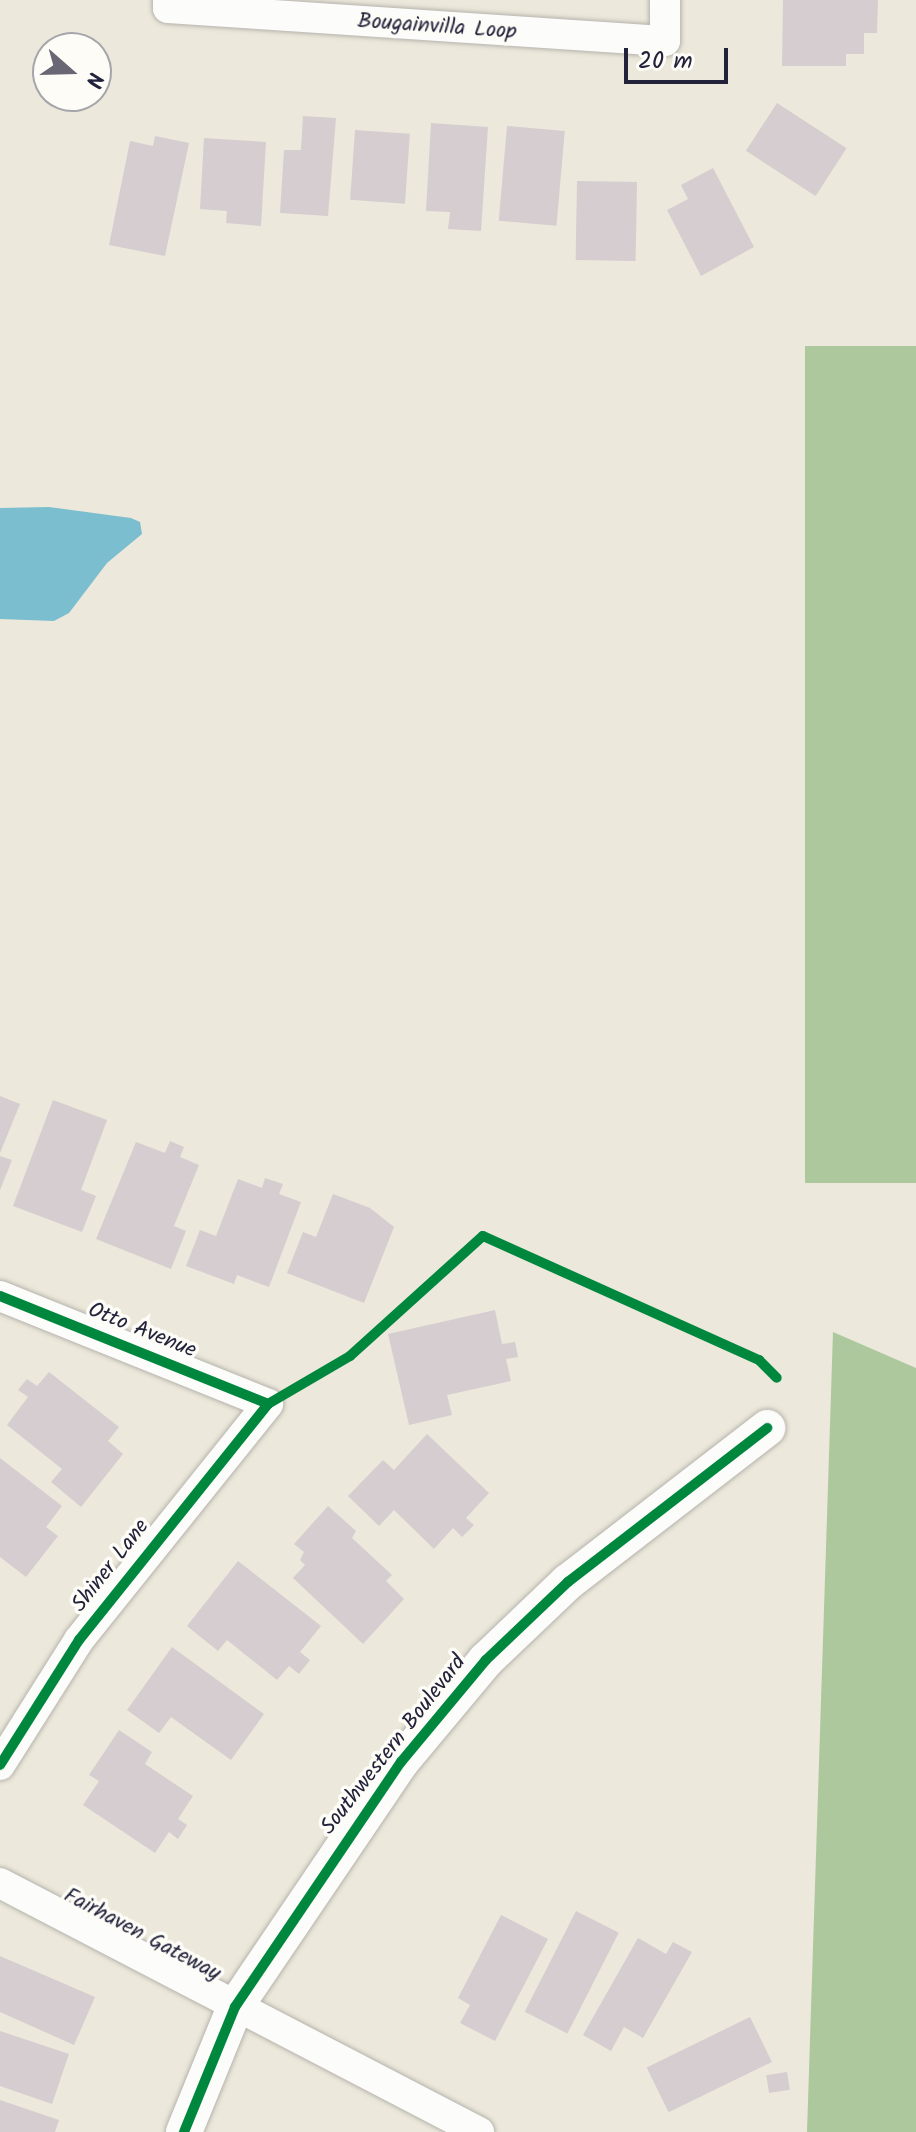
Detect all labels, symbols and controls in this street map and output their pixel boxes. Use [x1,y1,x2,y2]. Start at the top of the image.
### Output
street label: Bougainvilla Loop [357,8,517,46]
north arrow [32,32,112,112]
scale bar [628,32,732,82]
text: 20 m [638,42,693,81]
text: N [74,67,112,92]
street label: Otto Avenue [84,1297,200,1365]
street label: Shiner Lane [67,1514,155,1618]
street label: Southwestern Boulevard [316,1650,472,1840]
street label: Fairhaven Gateway [59,1883,225,1987]

